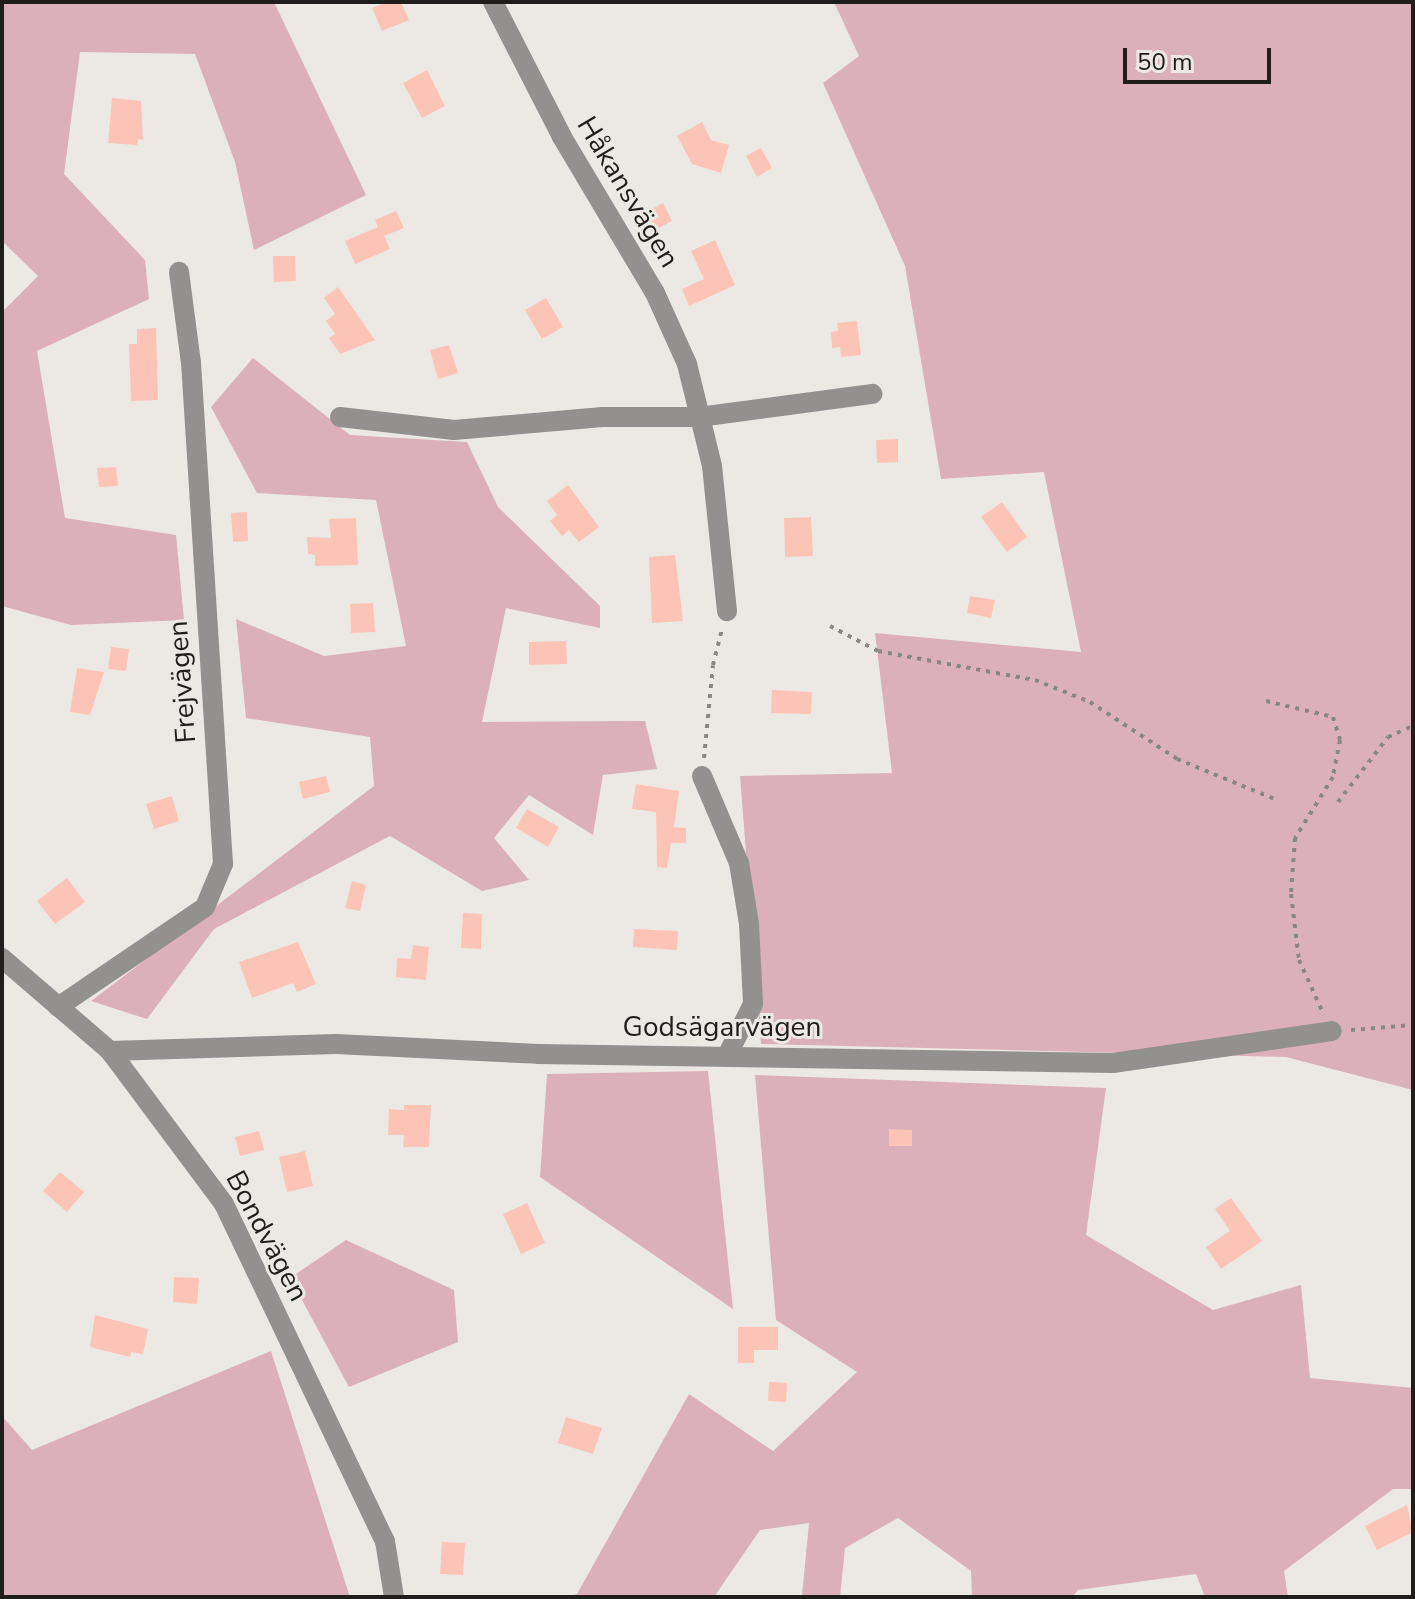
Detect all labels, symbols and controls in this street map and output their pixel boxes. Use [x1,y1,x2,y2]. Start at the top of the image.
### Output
scale bar [1127,32,1275,82]
text: 50 m [1137,46,1193,78]
street label: Håkansvägen [570,110,686,274]
street label: Frejvägen [161,620,203,744]
street label: Godsägarvägen [623,1010,821,1044]
street label: Bondvägen [219,1165,315,1307]

